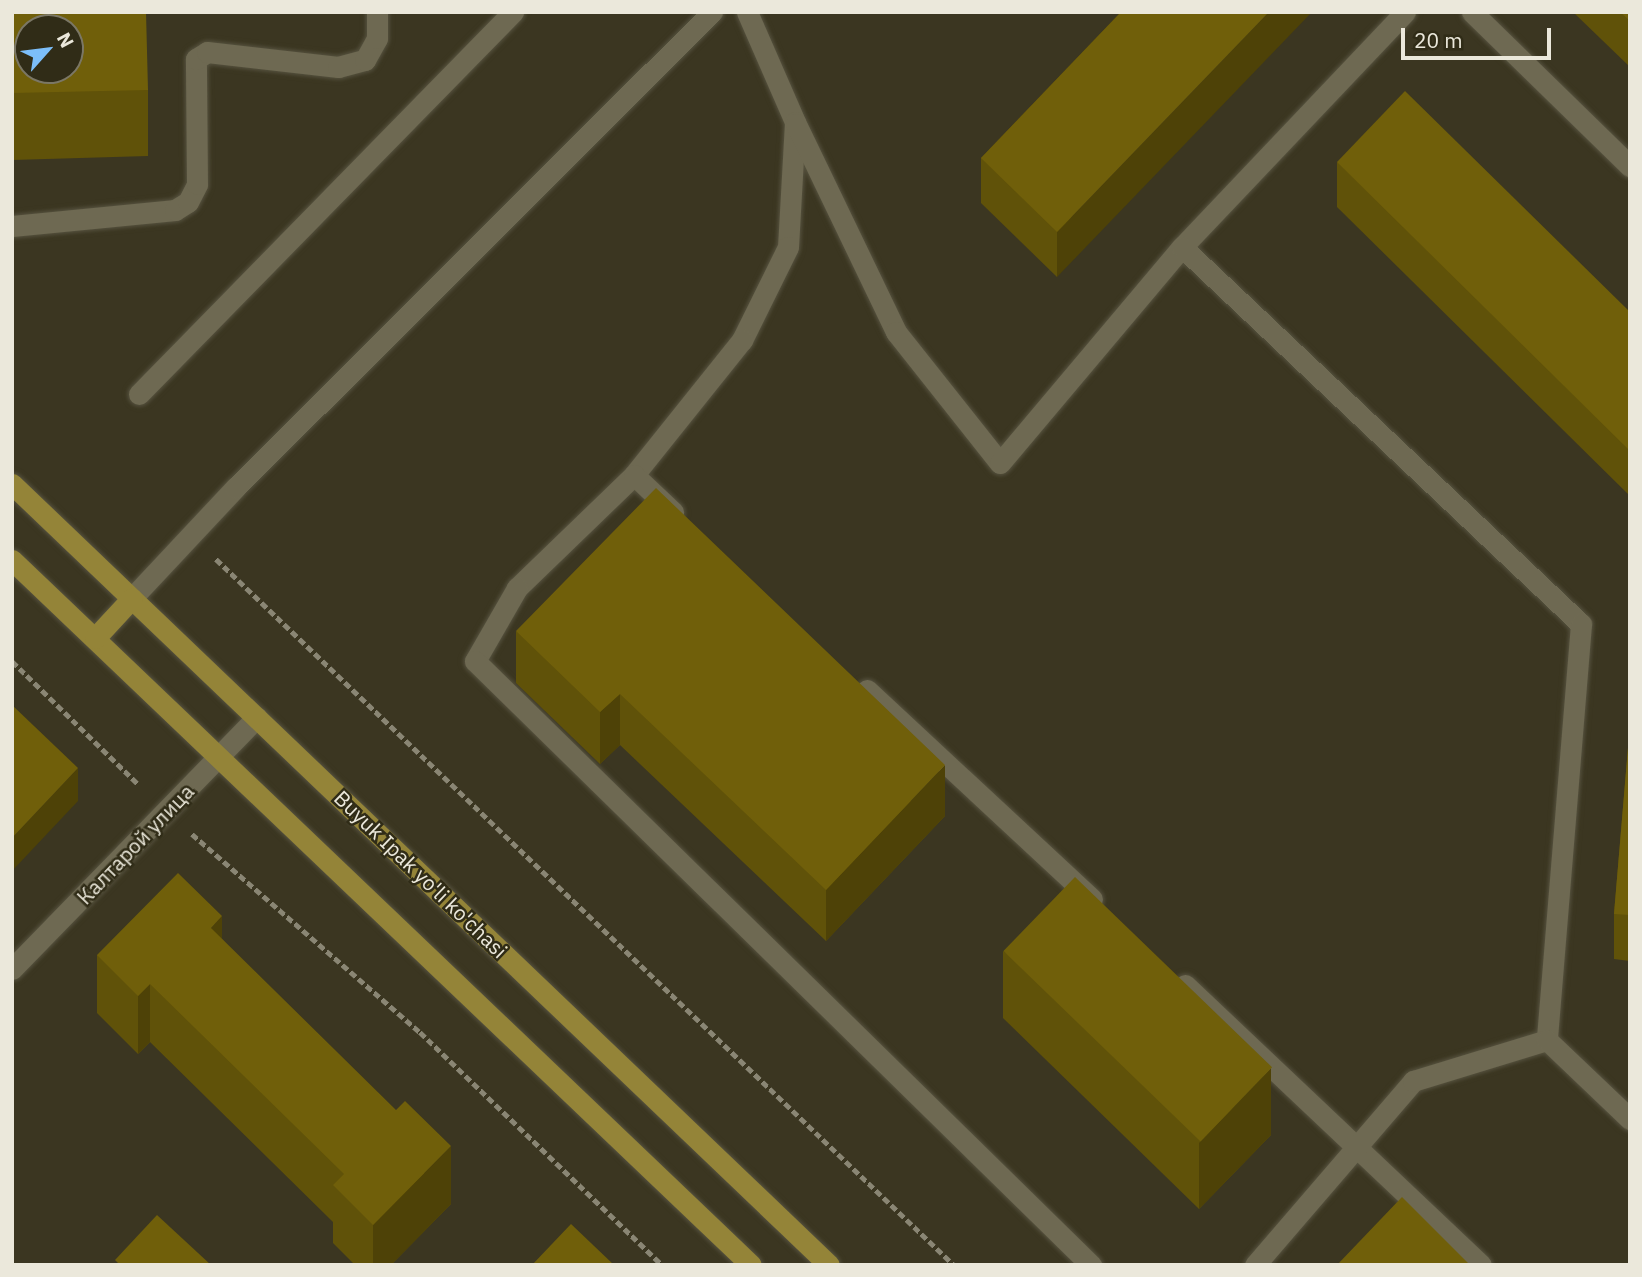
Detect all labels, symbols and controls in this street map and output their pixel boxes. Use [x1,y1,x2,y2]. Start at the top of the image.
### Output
north arrow [14,14,84,84]
scale bar [1404,14,1554,58]
text: 20 m [1414,26,1463,54]
text: N [52,28,80,52]
street label: Калтарой улица [71,779,199,909]
street label: Buyuk Ipak yo'li ko'chasi [329,785,513,963]

